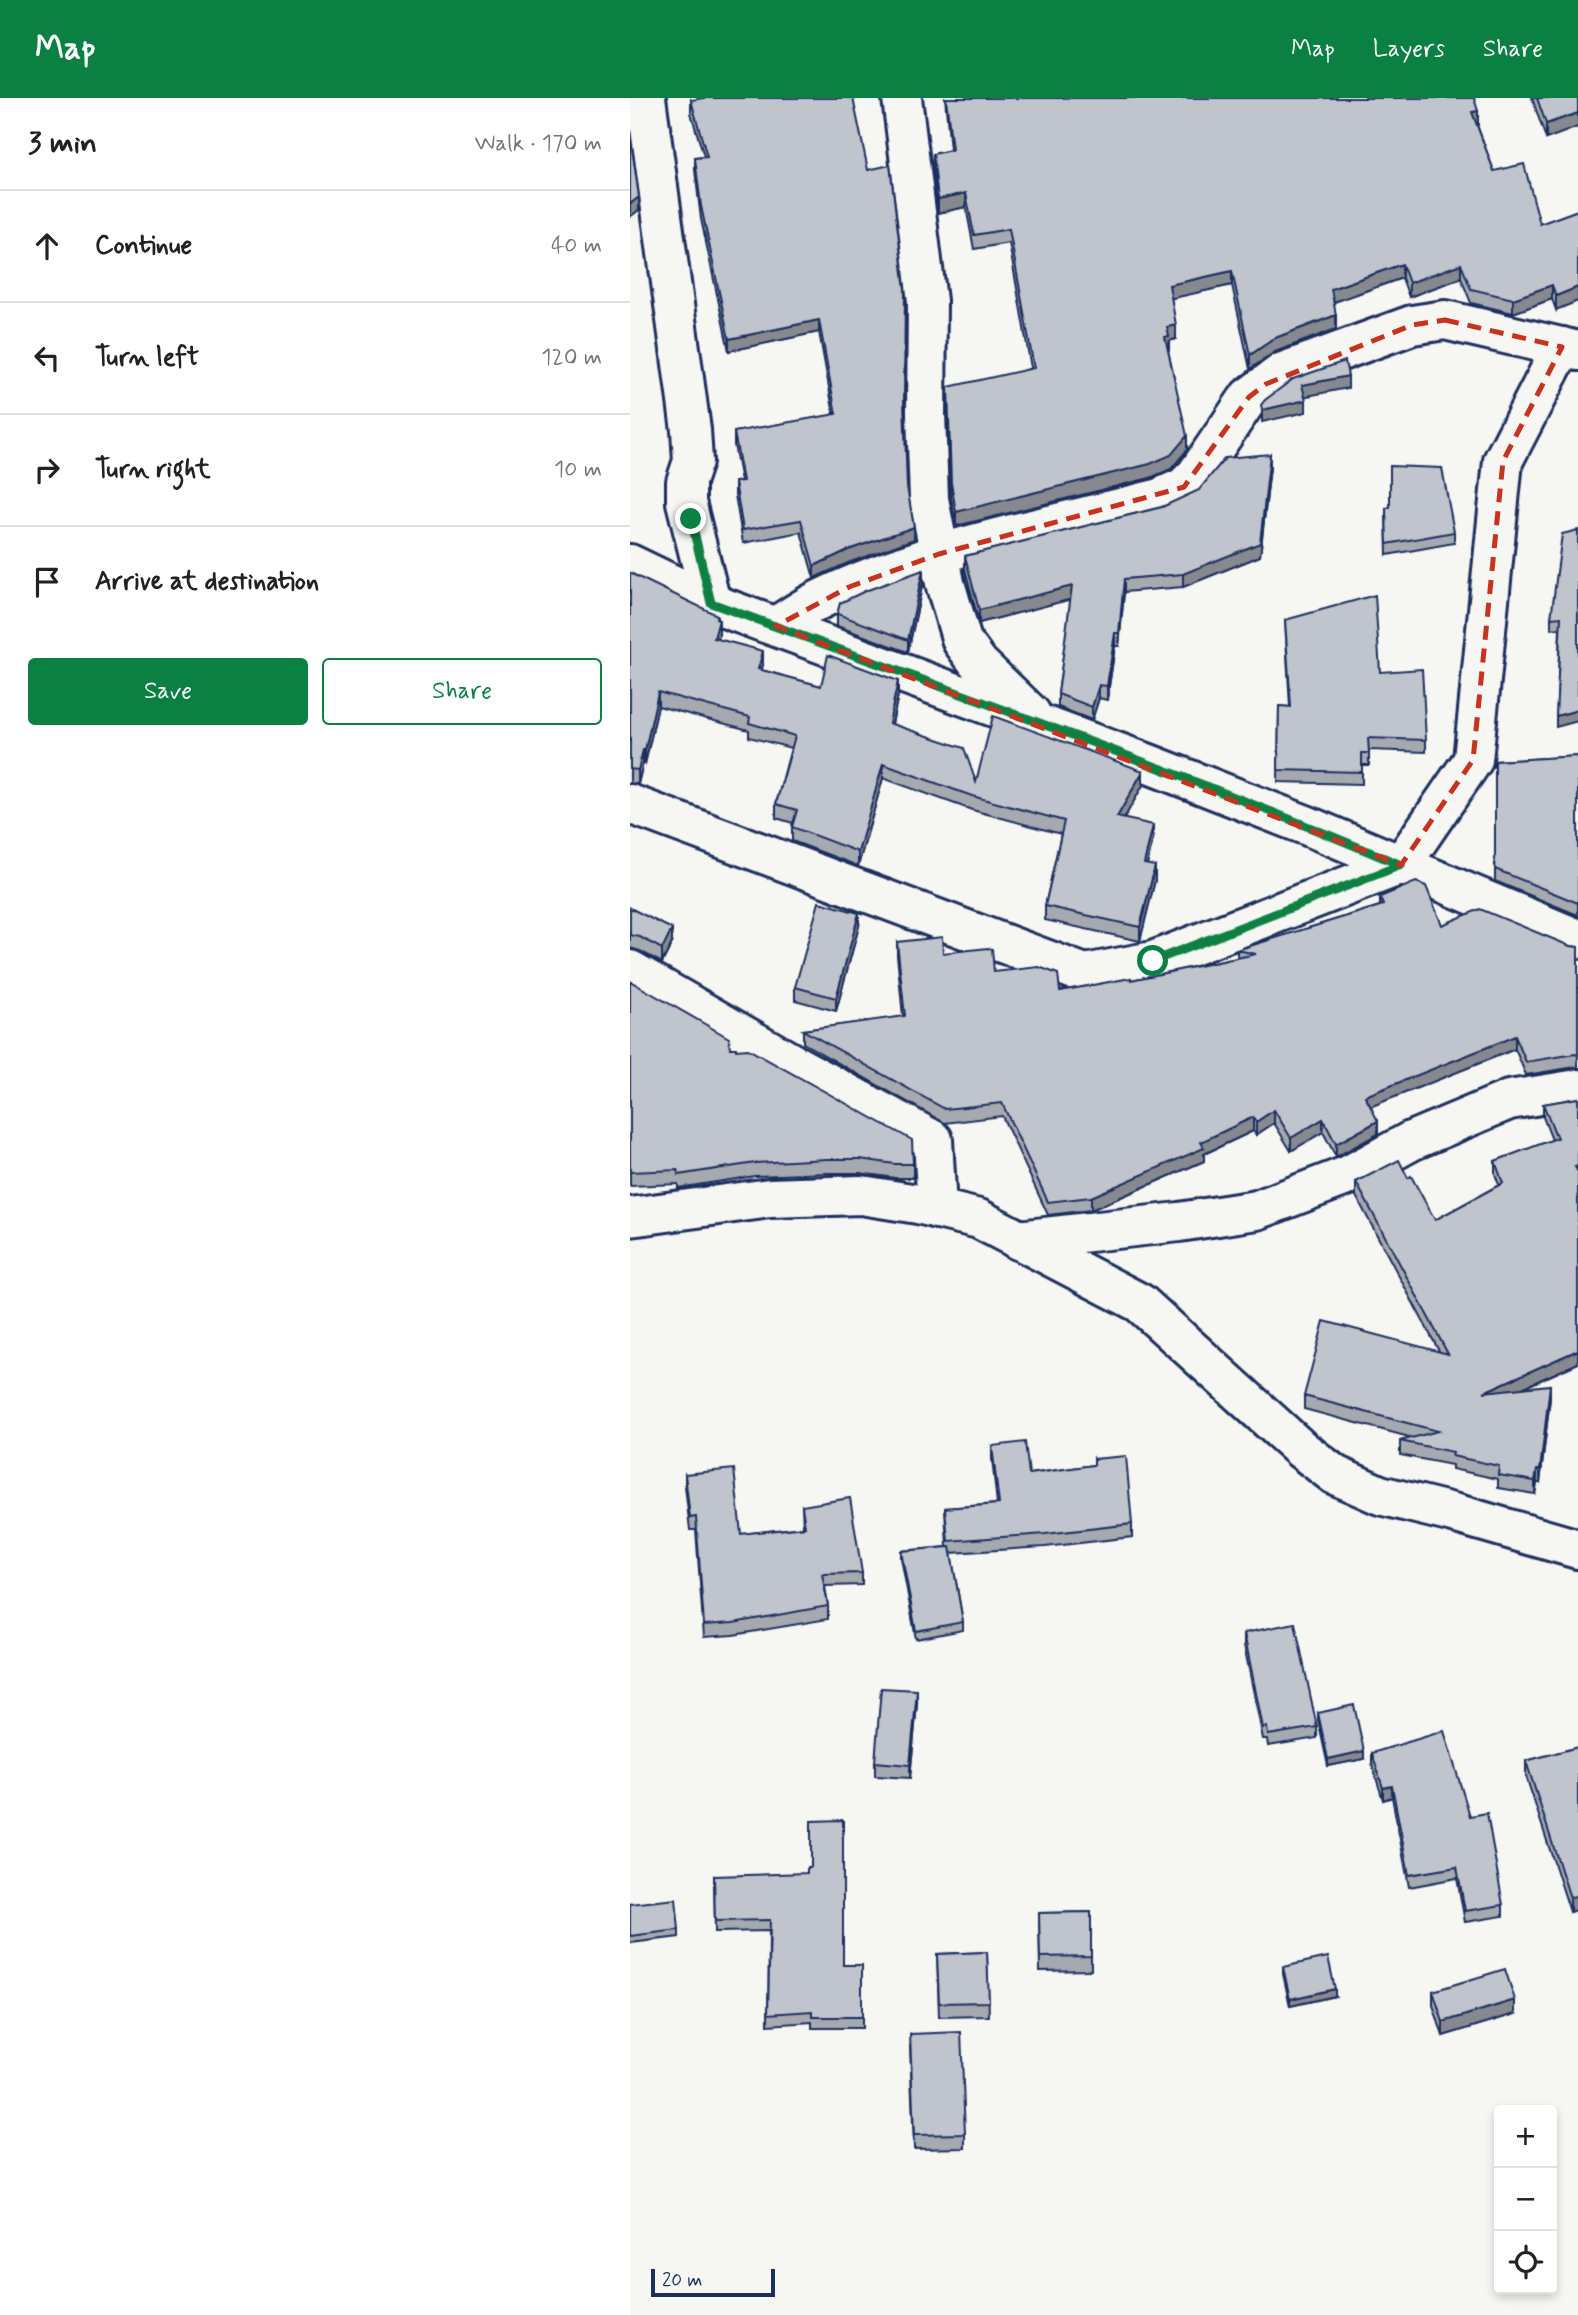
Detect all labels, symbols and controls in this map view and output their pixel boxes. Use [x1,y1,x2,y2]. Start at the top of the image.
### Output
text: Map [35,27,95,71]
text: Map [1291,34,1335,65]
text: Layers [1373,34,1445,65]
text: Share [1483,34,1543,65]
text: 3 min [28,124,97,163]
text: Walk · 170 m [474,129,602,159]
icon: ahead [28,227,66,265]
text: Continue [95,229,192,263]
text: 40 m [551,231,602,261]
icon: left [28,339,66,377]
text: Turn left [95,341,199,375]
text: 120 m [541,343,602,373]
icon: right [28,451,66,489]
text: Turn right [95,453,211,487]
text: 10 m [554,455,602,485]
route end [675,503,706,534]
icon: arrive [28,563,66,601]
text: Arrive at destination [95,565,319,599]
button: Save [28,658,308,725]
button: Share [322,658,602,725]
route start [1137,945,1168,976]
map controls [1494,2105,1557,2294]
button: + [1494,2105,1557,2168]
button: − [1494,2168,1557,2231]
button: locate [1494,2231,1557,2294]
scale bar [651,2266,775,2298]
text: 20 m [662,2268,702,2293]

